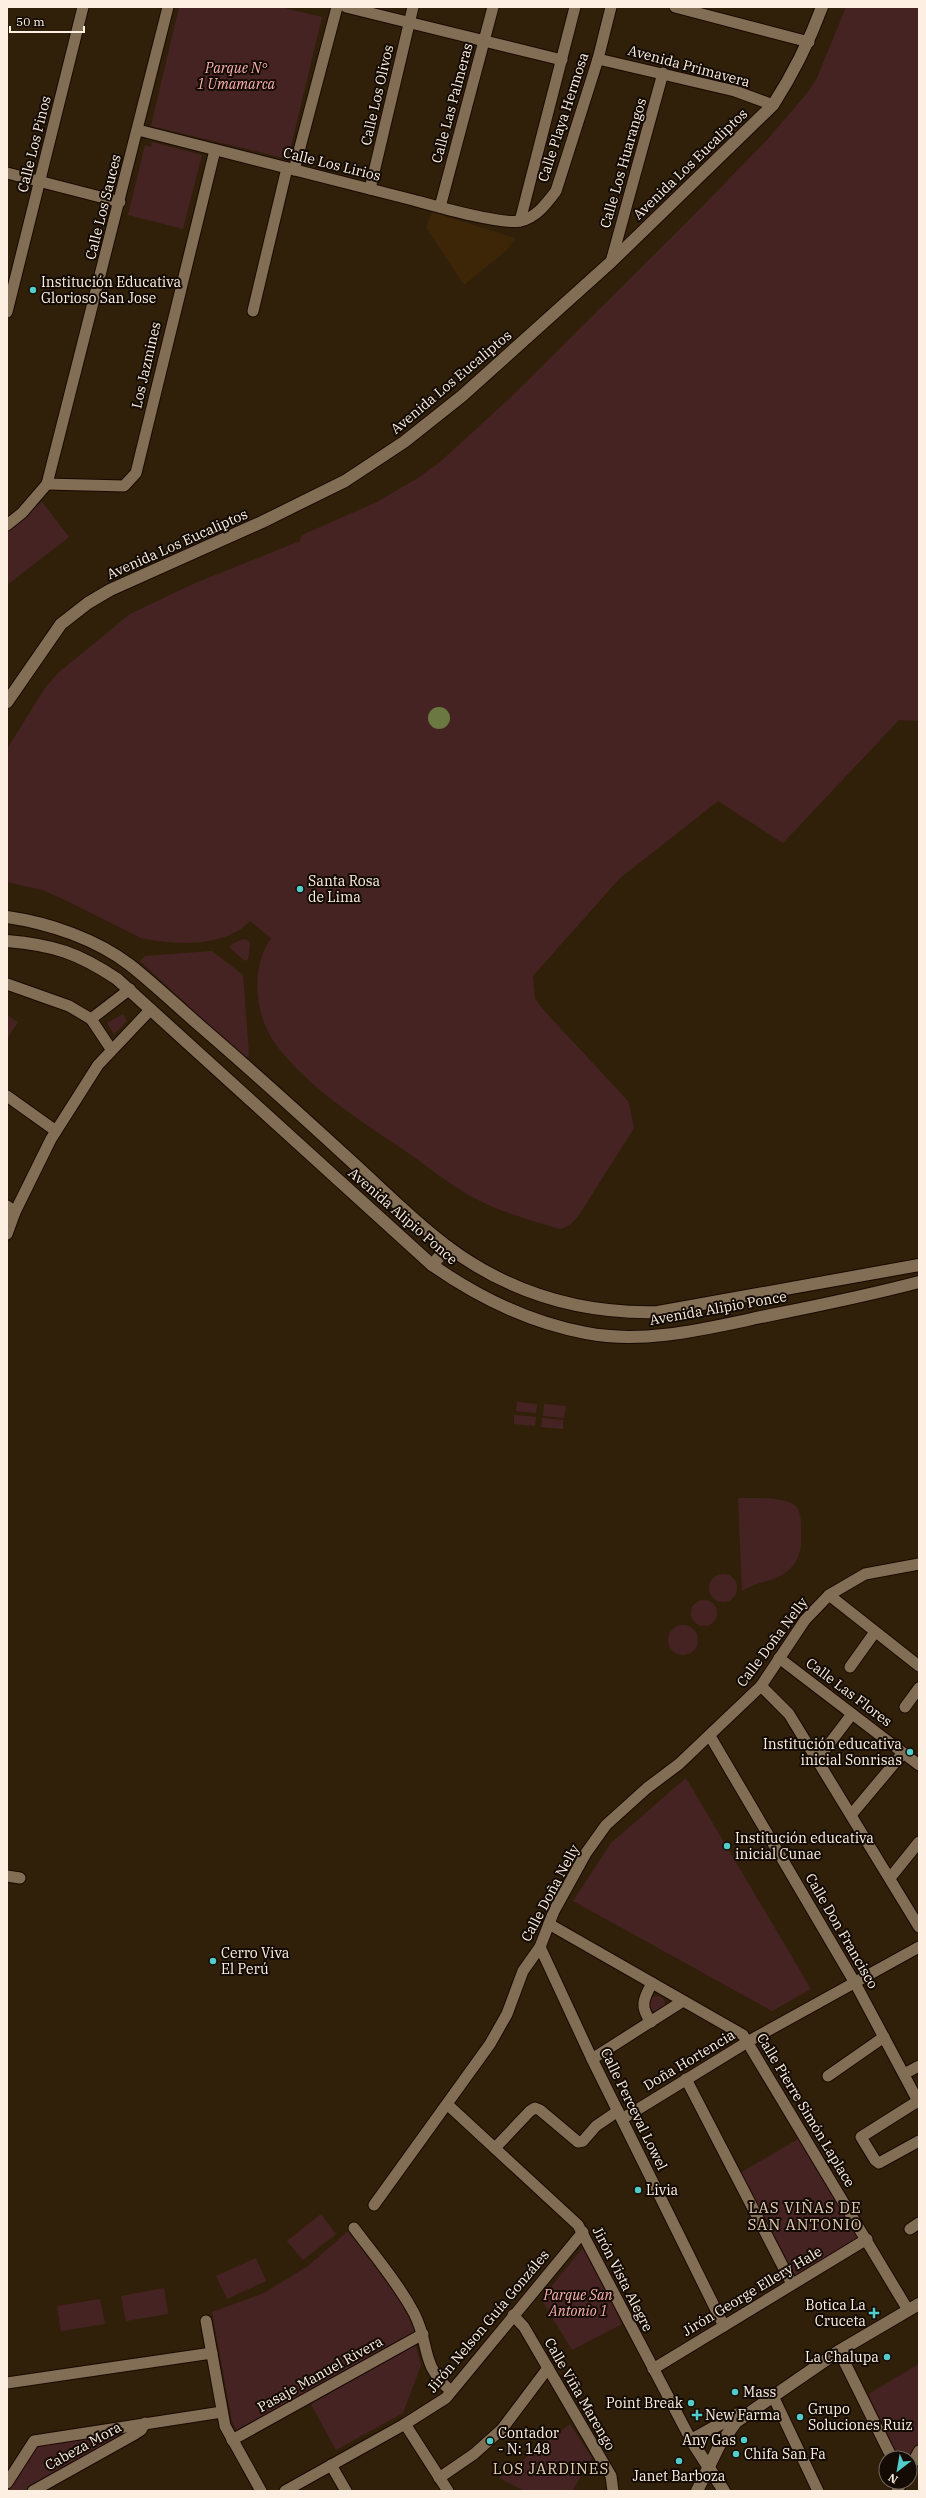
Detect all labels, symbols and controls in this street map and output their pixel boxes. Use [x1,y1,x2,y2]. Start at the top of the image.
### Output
scale bar [10,8,84,34]
text: 50 m [16,14,45,29]
street label: Calle Las Palmeras [427,41,477,165]
street label: Avenida Primavera [626,41,752,91]
street label: Calle Los Olivos [357,43,397,147]
street label: Calle Playa Hermosa [534,50,592,184]
park label: Parque N° 1 Umamarca [197,59,276,93]
street label: Calle Los Pinos [13,94,55,194]
street label: Calle Los Huarangos [596,96,650,230]
street label: Avenida Los Eucaliptos [629,104,751,223]
street label: Calle Los Lirios [281,143,383,185]
street label: Calle Los Sauces [81,152,125,262]
place label: Institución Educativa Glorioso San Jose [41,273,182,307]
marker: Institución Educativa Glorioso San Jose [28,285,38,295]
street label: Los Jazmines [127,320,165,410]
street label: Avenida Los Eucaliptos [387,326,515,438]
street label: Avenida Los Eucaliptos [104,505,250,583]
place label: Santa Rosa de Lima [308,872,381,906]
marker: Santa Rosa de Lima [295,884,305,894]
street label: Avenida Alipio Ponce [345,1164,461,1268]
street label: Avenida Alipio Ponce [648,1287,788,1329]
street label: Calle Doña Nelly [732,1593,812,1690]
street label: Calle Las Flores [802,1654,896,1730]
place label: Institución educativa inicial Sonrisas [763,1735,902,1769]
marker: Institución educativa inicial Sonrisas [905,1747,915,1757]
place label: Institución educativa inicial Cunae [735,1829,874,1863]
street label: Calle Doña Nelly [517,1841,583,1945]
marker: Institución educativa inicial Cunae [722,1841,732,1851]
street label: Calle Don Francisco [802,1870,882,1992]
place label: Cerro Viva El Perú [221,1944,290,1978]
marker: Cerro Viva El Perú [208,1956,218,1966]
street label: Doña Hortencia [640,2025,738,2094]
street label: Calle Pierre Simón Laplace [753,2030,859,2190]
street label: Calle Perceval Lowel [597,2045,671,2173]
place label: Livia [646,2181,679,2199]
marker: Livia [633,2185,643,2195]
district label: LAS VIÑAS DE SAN ANTONIO [747,2198,863,2234]
street label: Jirón Vista Alegre [589,2223,657,2335]
street label: Jirón George Ellery Hale [679,2242,825,2340]
street label: Jirón Nelson Guía Gonzáles [423,2246,553,2396]
park label: Parque San Antonio 1 [542,2286,613,2320]
place label: Botica La Cruceta [805,2296,866,2330]
marker: Botica La Cruceta [869,2308,879,2318]
street label: Pasaje Manuel Rivera [254,2332,386,2416]
street label: Calle Viña Marengo [540,2335,620,2454]
place label: La Chalupa [805,2348,879,2366]
marker: La Chalupa [882,2352,892,2362]
place label: Mass [743,2383,777,2401]
marker: Mass [730,2387,740,2397]
place label: Point Break [606,2394,684,2412]
marker: Point Break [686,2398,696,2408]
place label: Grupo Soluciones Ruiz [808,2400,913,2434]
place label: New Farma [705,2406,781,2424]
marker: New Farma [692,2410,702,2420]
marker: Grupo Soluciones Ruiz [795,2412,805,2422]
street label: Cabeza Mora [42,2418,125,2474]
place label: Contador - N: 148 [498,2424,560,2458]
place label: Any Gas [682,2431,736,2449]
marker: Any Gas [739,2435,749,2445]
marker: Contador - N: 148 [485,2436,495,2446]
place label: Chifa San Fa [744,2445,826,2463]
marker: Chifa San Fa [731,2449,741,2459]
north arrow [878,2450,918,2490]
marker: Janet Barboza [674,2456,684,2466]
district label: LOS JARDINES [493,2459,609,2478]
place label: Janet Barboza [633,2467,726,2485]
text: N [885,2470,900,2487]

